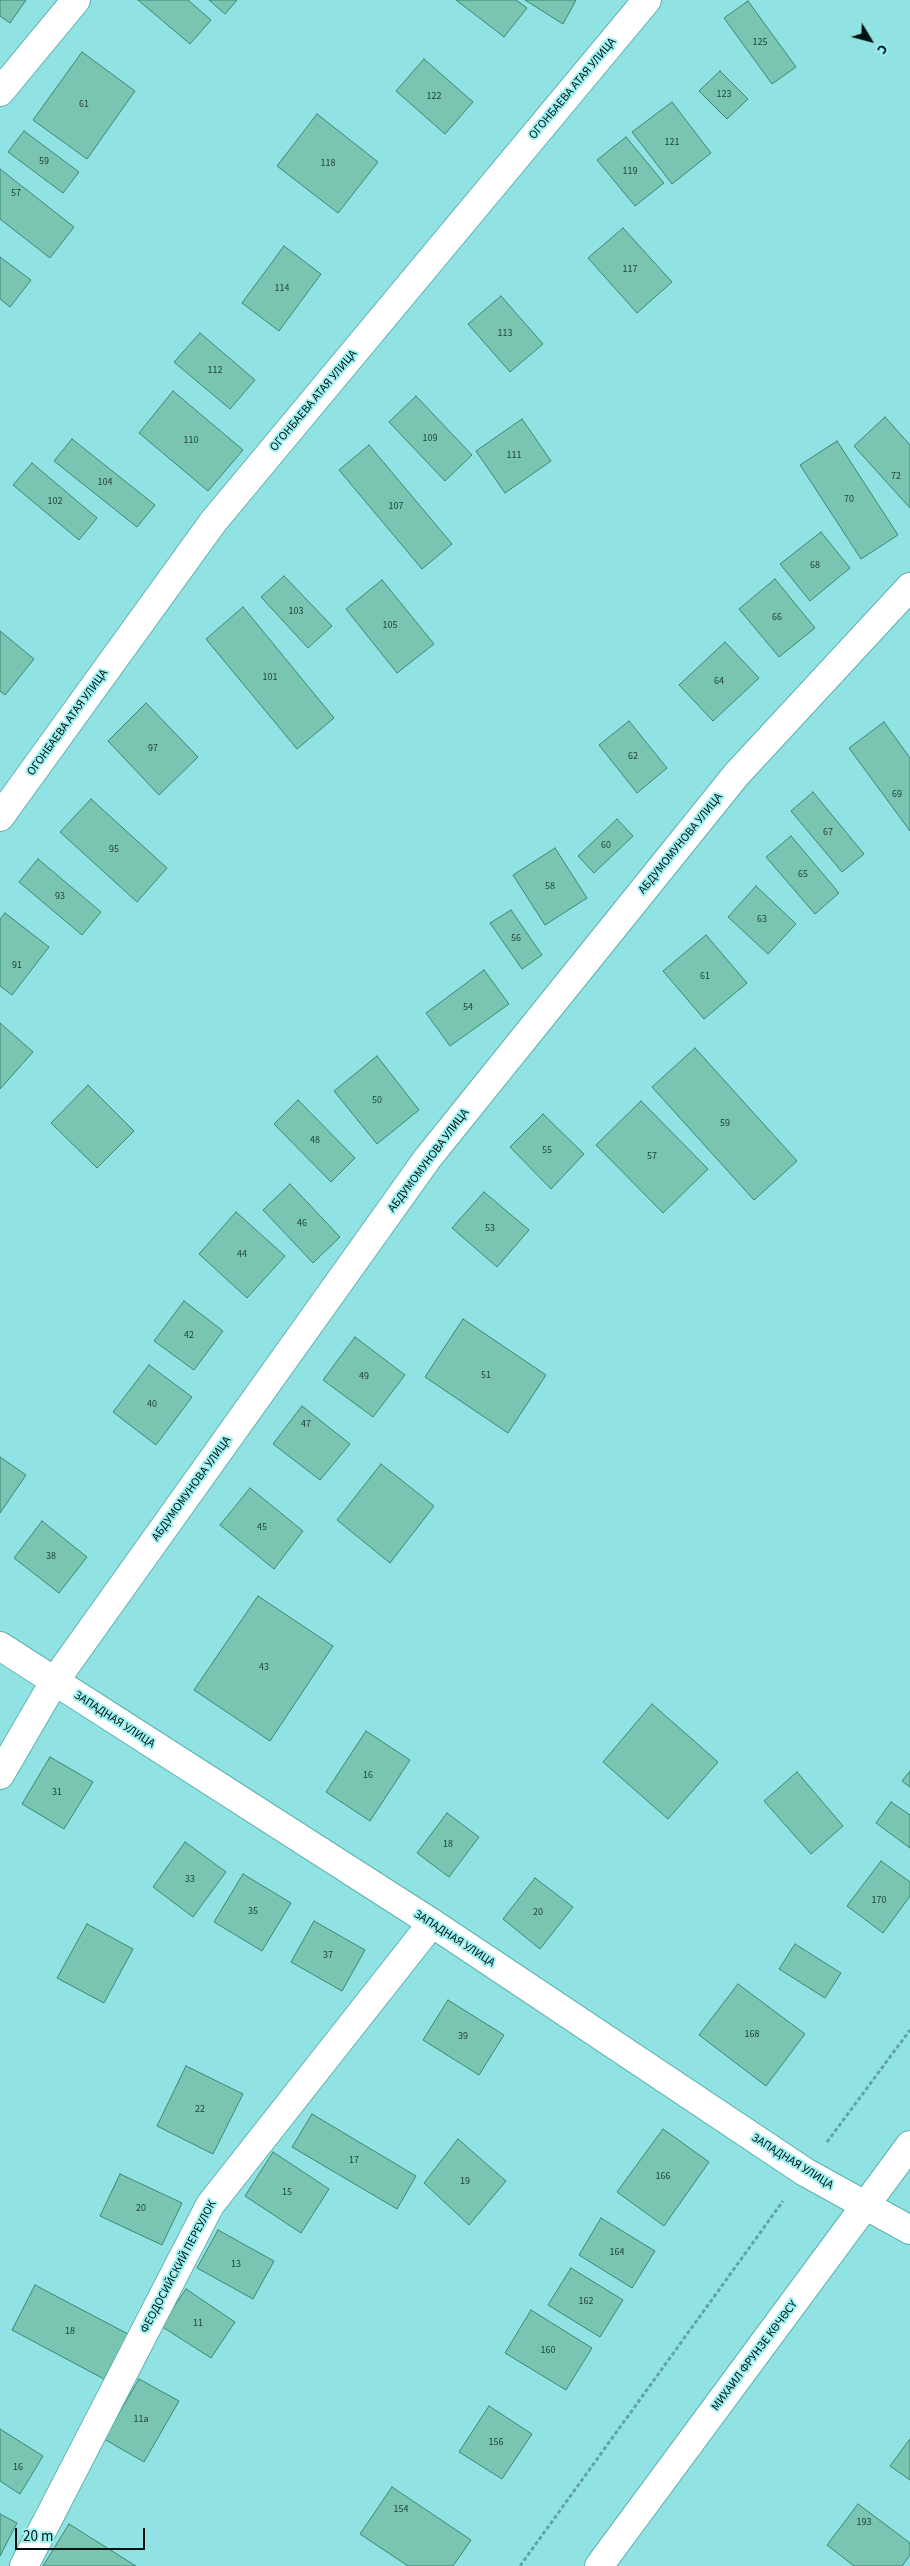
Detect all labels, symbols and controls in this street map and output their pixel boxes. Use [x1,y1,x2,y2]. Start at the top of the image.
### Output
north arrow [845,15,895,65]
street label: ОГОНБАЕВА АТАЯ УЛИЦА [526,35,620,143]
house number: 125 [753,37,767,49]
text: С [872,40,892,58]
house number: 123 [717,89,731,101]
house number: 122 [427,91,441,103]
house number: 61 [79,99,89,111]
house number: 121 [665,137,679,149]
house number: 59 [39,156,49,168]
house number: 118 [321,158,335,170]
house number: 119 [623,166,637,178]
house number: 57 [11,188,21,200]
house number: 117 [623,264,637,276]
house number: 114 [275,283,289,295]
house number: 113 [498,328,512,340]
street label: ОГОНБАЕВА АТАЯ УЛИЦА [267,347,361,455]
house number: 112 [208,365,222,377]
house number: 109 [423,433,437,445]
house number: 110 [184,435,198,447]
house number: 111 [507,450,521,462]
house number: 72 [891,471,901,483]
house number: 104 [98,477,112,489]
house number: 70 [844,494,854,506]
house number: 102 [48,496,62,508]
house number: 107 [389,501,403,513]
house number: 68 [810,560,820,572]
house number: 103 [289,606,303,618]
house number: 66 [772,612,782,624]
house number: 105 [383,620,397,632]
street label: ОГОНБАЕВА АТАЯ УЛИЦА [25,667,111,779]
house number: 101 [263,672,277,684]
house number: 64 [714,676,724,688]
house number: 97 [148,743,158,755]
house number: 62 [628,751,638,763]
house number: 69 [892,789,902,801]
street label: АБДУМОМУНОВА УЛИЦА [636,791,726,897]
house number: 67 [823,827,833,839]
house number: 60 [601,840,611,852]
house number: 95 [109,844,119,856]
house number: 65 [798,869,808,881]
house number: 58 [545,881,555,893]
house number: 93 [55,891,65,903]
house number: 63 [757,914,767,926]
house number: 56 [511,933,521,945]
house number: 91 [12,960,22,972]
house number: 61 [700,971,710,983]
house number: 54 [463,1002,473,1014]
house number: 50 [372,1095,382,1107]
street label: АБДУМОМУНОВА УЛИЦА [385,1106,473,1216]
house number: 59 [720,1118,730,1130]
house number: 48 [310,1135,320,1147]
house number: 55 [542,1145,552,1157]
house number: 57 [647,1151,657,1163]
house number: 46 [297,1218,307,1230]
house number: 53 [485,1223,495,1235]
house number: 44 [237,1249,247,1261]
house number: 42 [184,1330,194,1342]
house number: 51 [481,1370,491,1382]
house number: 49 [359,1371,369,1383]
house number: 40 [147,1399,157,1411]
house number: 47 [301,1419,311,1431]
street label: АБДУМОМУНОВА УЛИЦА [149,1434,235,1544]
house number: 45 [257,1522,267,1534]
house number: 38 [46,1551,56,1563]
house number: 43 [259,1662,269,1674]
street label: ЗАПАДНАЯ УЛИЦА [71,1688,157,1752]
house number: 16 [363,1770,373,1782]
house number: 31 [52,1787,62,1799]
house number: 18 [443,1839,453,1851]
house number: 33 [185,1874,195,1886]
house number: 170 [872,1895,886,1907]
house number: 35 [248,1906,258,1918]
street label: ЗАПАДНАЯ УЛИЦА [411,1907,497,1971]
house number: 20 [533,1907,543,1919]
house number: 37 [323,1950,333,1962]
house number: 168 [745,2029,759,2041]
house number: 39 [458,2031,468,2043]
house number: 22 [195,2104,205,2116]
street label: ЗАПАДНАЯ УЛИЦА [748,2131,836,2193]
house number: 17 [349,2155,359,2167]
house number: 166 [656,2171,670,2183]
house number: 19 [460,2176,470,2188]
house number: 15 [282,2187,292,2199]
street label: ФЕОДОСИЙСКИЙ ПЕРЕУЛОК [138,2198,220,2336]
house number: 20 [136,2203,146,2215]
house number: 164 [610,2247,624,2259]
house number: 13 [231,2259,241,2271]
house number: 162 [579,2296,593,2308]
street label: МИХАИЛ ФРУНЗЕ КӨЧӨСҮ [709,2298,801,2414]
house number: 11 [193,2318,203,2330]
house number: 18 [65,2326,75,2338]
house number: 160 [541,2345,555,2357]
house number: 11a [134,2414,148,2426]
house number: 156 [489,2437,503,2449]
house number: 16 [13,2462,23,2474]
house number: 154 [394,2504,408,2516]
house number: 193 [857,2517,871,2529]
scale bar [18,2518,148,2550]
text: 20 m [23,2526,53,2547]

